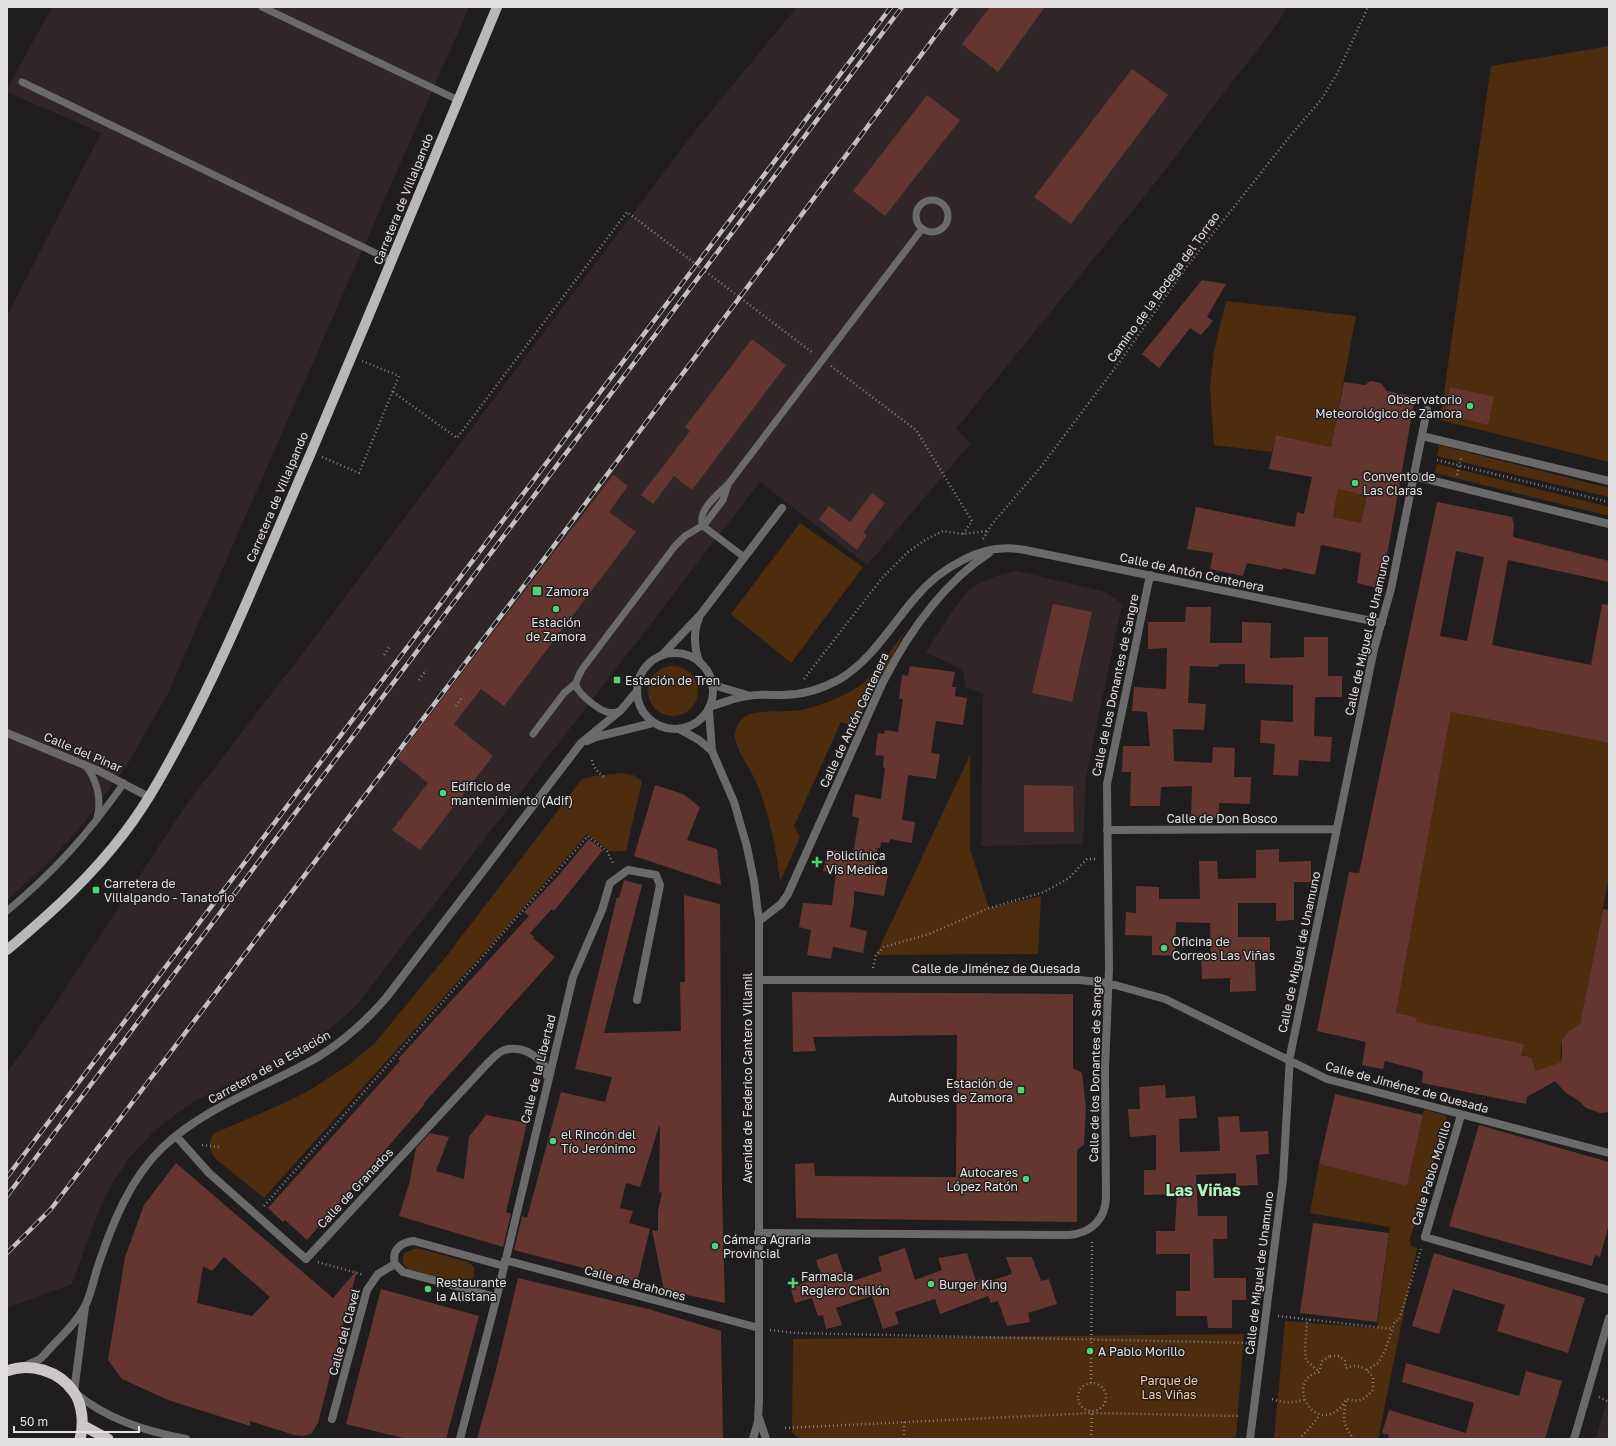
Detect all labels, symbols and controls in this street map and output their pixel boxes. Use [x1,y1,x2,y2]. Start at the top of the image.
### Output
street label: Carretera de Villalpando [370,131,436,267]
street label: Camino de la Bodega del Torrao [1103,209,1223,365]
place label: Observatorio Meteorológico de Zamora [1315,392,1462,421]
marker: Observatorio Meteorológico de Zamora [1465,401,1475,411]
street label: Carretera de Villalpando [243,430,311,564]
place label: Convento de Las Claras [1363,469,1436,498]
marker: Convento de Las Claras [1350,478,1360,488]
street label: Calle de Antón Centenera [1118,549,1266,595]
street label: Calle de Miguel de Unamuno [1341,553,1393,717]
place label: Zamora [546,584,589,599]
marker: Zamora [531,585,543,597]
street label: Calle de los Donantes de Sangre [1088,592,1142,778]
marker: Estación de Zamora [551,604,561,614]
place label: Estación de Zamora [526,615,586,644]
street label: Calle de Antón Centenera [816,650,892,790]
place label: Estación de Tren [625,673,720,688]
marker: Estación de Tren [612,675,622,685]
street label: Calle del Pinar [42,729,125,775]
place label: Edificio de mantenimiento (Adif) [451,779,573,808]
marker: Edificio de mantenimiento (Adif) [438,788,448,798]
street label: Calle de Don Bosco [1166,811,1278,826]
place label: Policlínica Vis Medica [826,848,888,877]
marker: Policlínica Vis Medica [811,856,823,868]
street label: Calle de Miguel de Unamuno [1275,870,1323,1034]
place label: Carretera de Villalpando - Tanatorio [104,876,235,905]
marker: Carretera de Villalpando - Tanatorio [91,885,101,895]
place label: Oficina de Correos Las Viñas [1172,934,1275,963]
marker: Oficina de Correos Las Viñas [1159,943,1169,953]
street label: Calle de Jiménez de Quesada [912,961,1080,976]
street label: Avenida de Federico Cantero Villamil [740,972,755,1183]
street label: Calle de los Donantes de Sangre [1086,976,1104,1162]
street label: Calle de la Libertad [517,1013,559,1125]
street label: Carretera de la Estación [205,1027,333,1107]
street label: Calle de Jiménez de Quesada [1324,1058,1490,1116]
place label: Estación de Autobuses de Zamora [888,1076,1013,1105]
marker: Estación de Autobuses de Zamora [1016,1085,1026,1095]
street label: Calle Pablo Morillo [1408,1119,1454,1227]
place label: el Rincón del Tío Jerónimo [561,1127,636,1156]
marker: el Rincón del Tío Jerónimo [548,1136,558,1146]
street label: Calle de Granados [314,1145,396,1231]
place label: Autocares López Ratón [947,1165,1018,1194]
marker: Autocares López Ratón [1021,1174,1031,1184]
district label: Las Viñas [1165,1180,1241,1200]
street label: Calle de Miguel de Unamuno [1242,1190,1276,1356]
place label: Cámara Agraria Provincial [723,1232,811,1261]
marker: Cámara Agraria Provincial [710,1241,720,1251]
street label: Calle de Brahones [583,1262,687,1304]
place label: Farmacia Reglero Chillón [801,1269,890,1298]
place label: Restaurante la Alistana [436,1275,507,1304]
place label: Burger King [939,1277,1007,1292]
marker: Farmacia Reglero Chillón [788,1278,798,1288]
marker: Burger King [926,1279,936,1289]
marker: Restaurante la Alistana [423,1284,433,1294]
street label: Calle del Clavel [325,1287,363,1377]
place label: A Pablo Morillo [1098,1344,1185,1359]
marker: A Pablo Morillo [1085,1346,1095,1356]
park label: Parque de Las Viñas [1140,1373,1198,1402]
scale bar [14,1408,139,1434]
text: 50 m [20,1414,48,1429]

